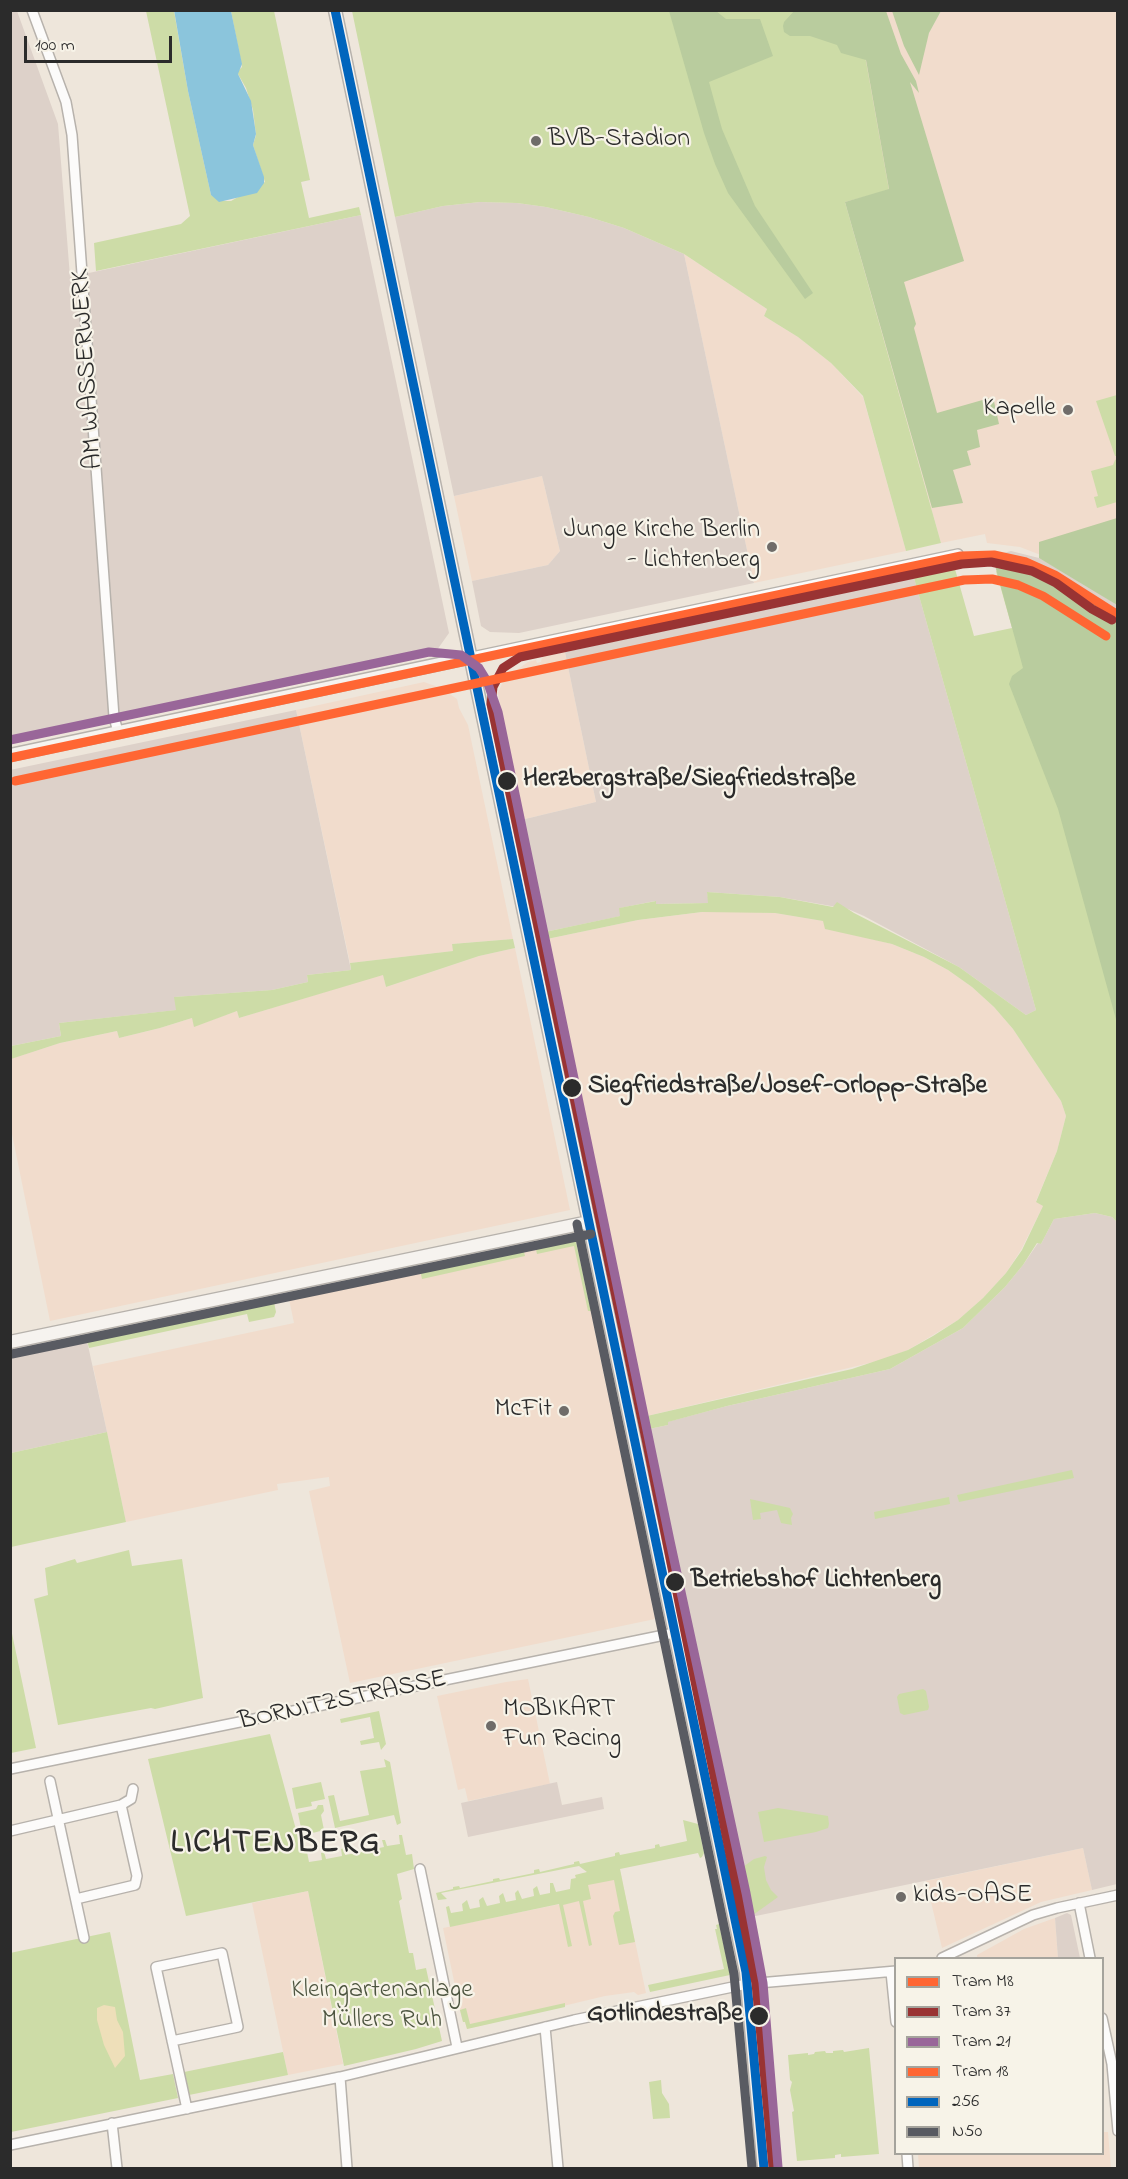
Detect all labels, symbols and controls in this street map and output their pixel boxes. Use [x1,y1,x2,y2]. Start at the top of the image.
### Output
scale bar [27,24,176,62]
text: 100 m [35,33,75,59]
place label: BVB-Stadion [548,125,690,157]
marker: BVB-Stadion [529,134,543,148]
street label: AM WASSERWERK [66,268,112,470]
place label: Kapelle [983,394,1056,426]
marker: Kapelle [1061,403,1075,417]
place label: Junge Kirche Berlin - Lichtenberg [563,516,760,578]
marker: Junge Kirche Berlin - Lichtenberg [765,540,779,554]
place label: Herzbergstraße/Siegfriedstraße [523,765,856,797]
marker: Herzbergstraße/Siegfriedstraße [496,770,518,792]
place label: Siegfriedstraße/Josef-Orlopp-Straße [588,1072,987,1104]
marker: Siegfriedstraße/Josef-Orlopp-Straße [561,1077,583,1099]
place label: McFit [494,1395,552,1427]
marker: McFit [557,1404,571,1418]
place label: Betriebshof Lichtenberg [691,1566,941,1598]
marker: Betriebshof Lichtenberg [664,1571,686,1593]
street label: BORNITZSTRASSE [236,1665,450,1739]
place label: MOBIKART Fun Racing [503,1695,621,1756]
marker: MOBIKART Fun Racing [484,1719,498,1733]
district label: LICHTENBERG [171,1827,381,1865]
place label: kids-OASE [913,1881,1032,1913]
marker: kids-OASE [894,1890,908,1904]
legend [894,1957,1104,2155]
text: Tram M8 [952,1969,1014,1995]
park label: Kleingartenanlage Müllers Ruh [291,1976,473,2038]
text: Tram 37 [952,1999,1011,2025]
place label: Gotlindestraße [587,2000,743,2032]
marker: Gotlindestraße [748,2005,770,2027]
text: Tram 21 [952,2029,1011,2055]
text: Tram 18 [952,2059,1009,2085]
text: 256 [952,2089,979,2115]
text: N50 [952,2119,982,2145]

